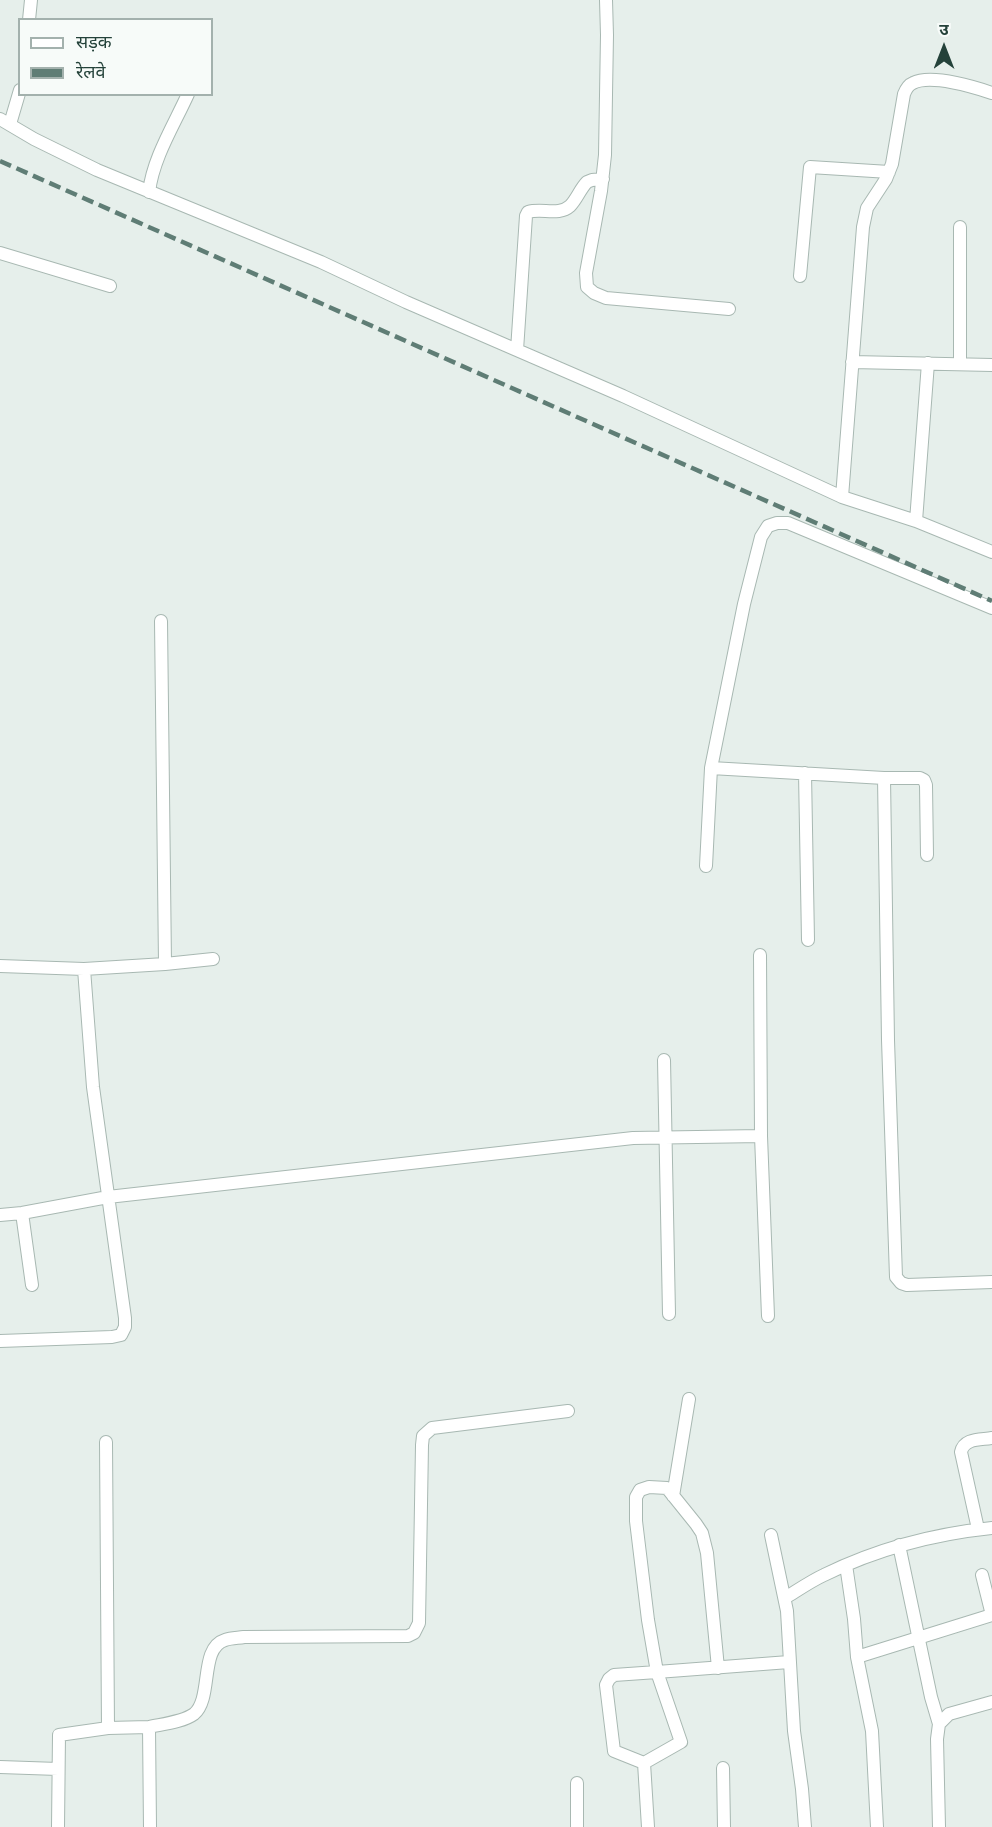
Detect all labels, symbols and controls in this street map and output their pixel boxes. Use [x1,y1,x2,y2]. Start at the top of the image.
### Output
legend [18,18,213,96]
north arrow [914,18,974,78]
text: उ [939,20,949,39]
text: सड़क [76,31,112,53]
text: रेलवे [76,61,106,83]

